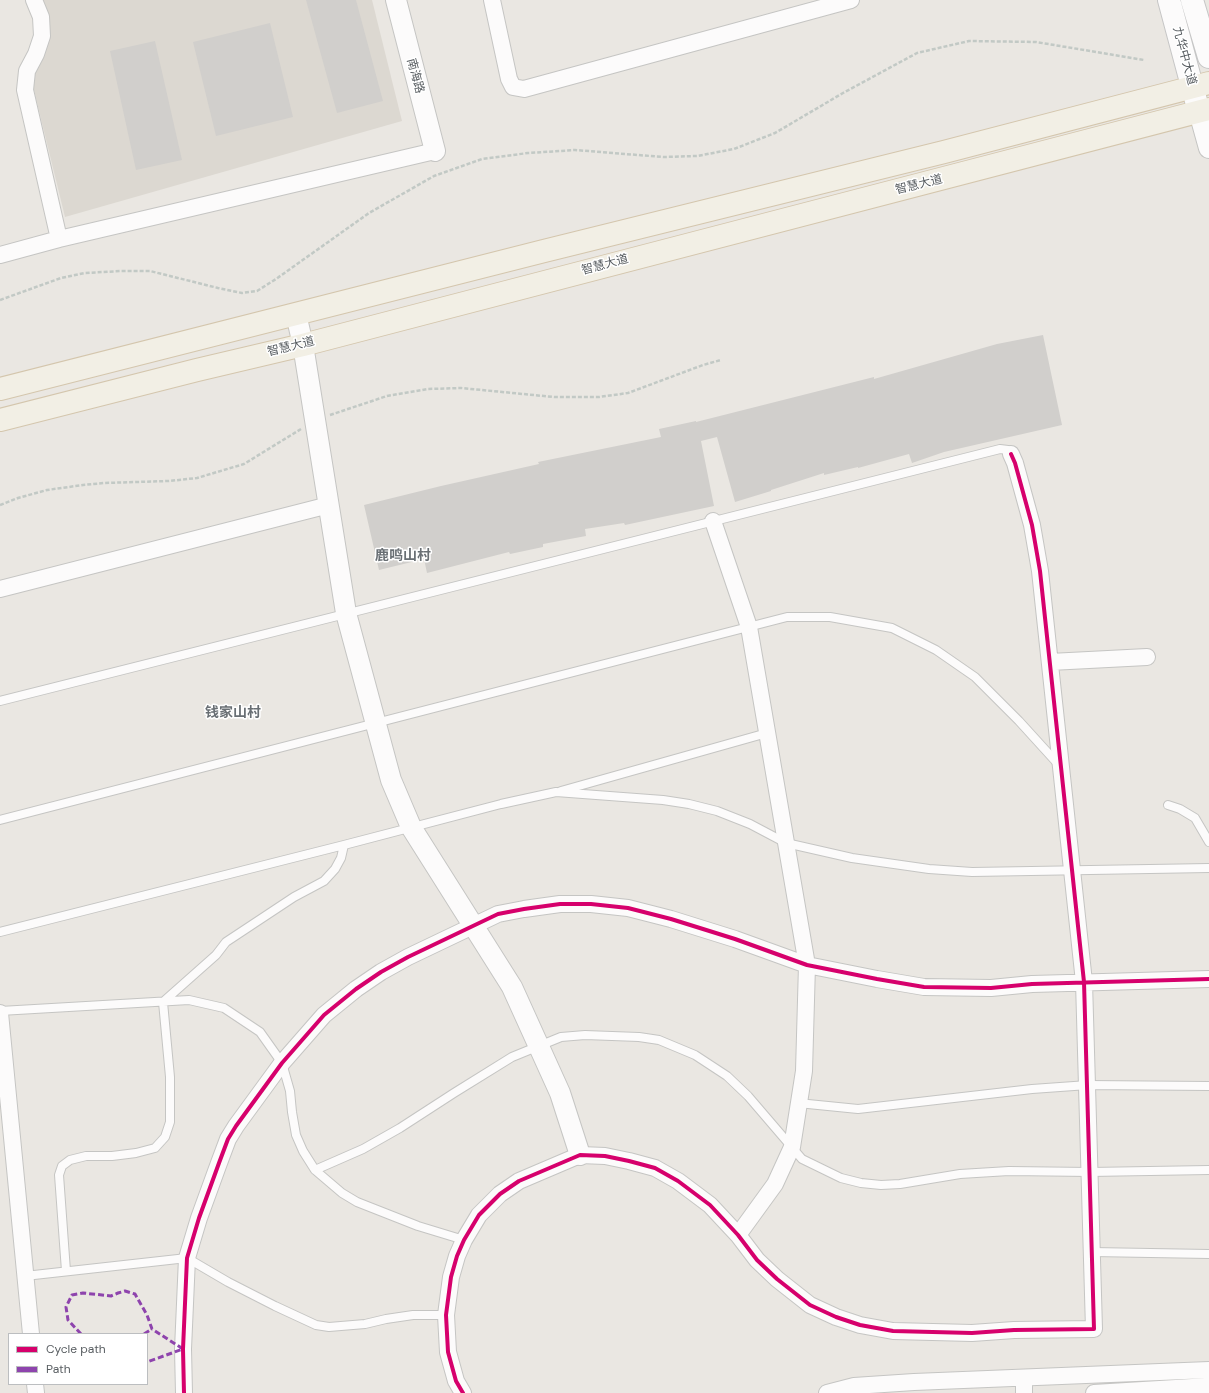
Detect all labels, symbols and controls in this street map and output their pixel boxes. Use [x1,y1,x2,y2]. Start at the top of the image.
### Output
street label: 九华中大道 [1169,25,1199,87]
street label: 南海路 [403,57,427,95]
street label: 智慧大道 [894,172,944,198]
street label: 智慧大道 [580,252,630,278]
street label: 智慧大道 [266,334,316,360]
district label: 鹿鸣山村 [375,548,431,564]
district label: 钱家山村 [205,705,261,721]
legend [8,1333,148,1385]
text: Cycle path [46,1341,106,1357]
text: Path [46,1361,71,1377]

